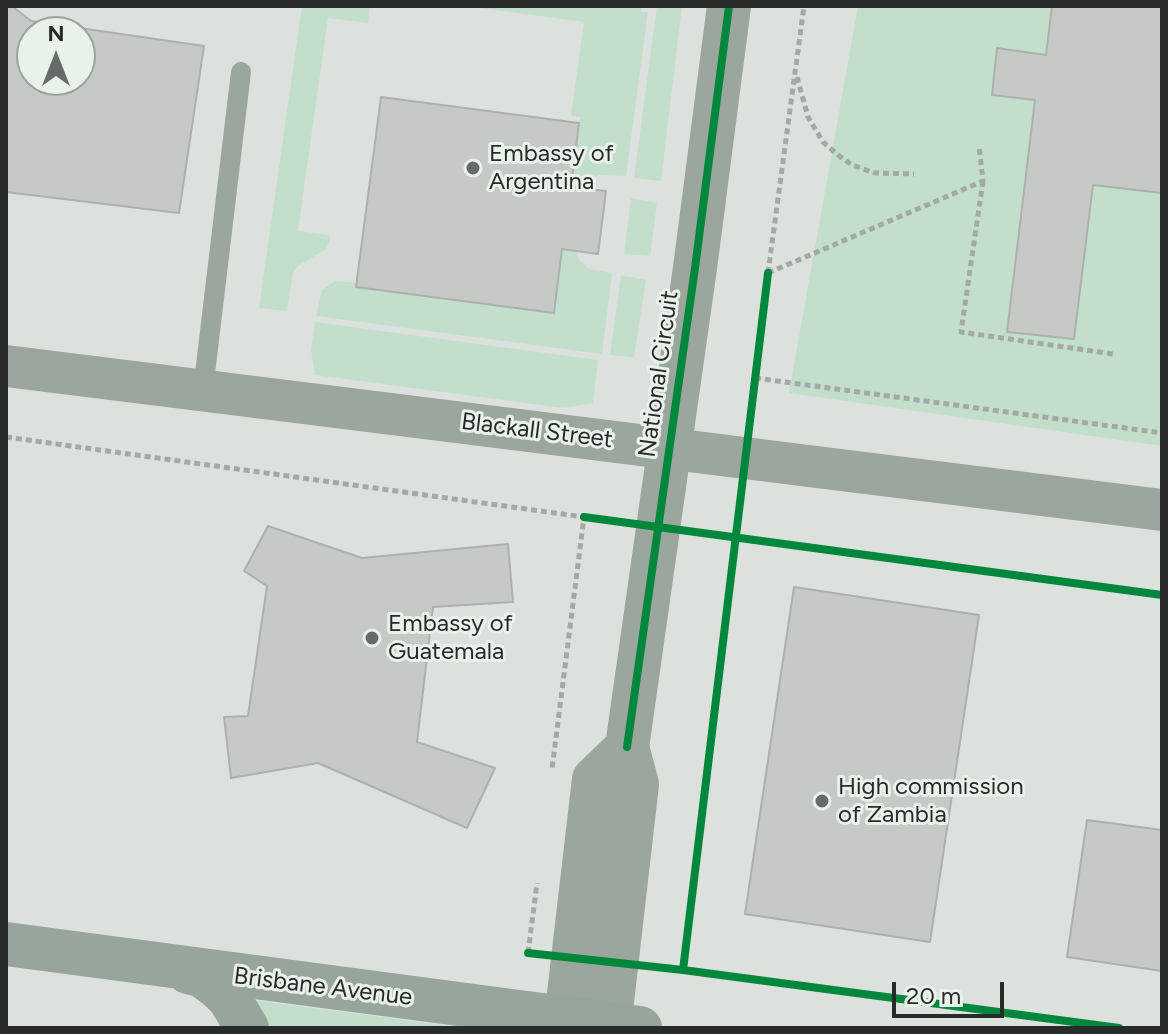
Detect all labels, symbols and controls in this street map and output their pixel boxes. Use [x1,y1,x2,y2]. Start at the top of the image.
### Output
north arrow [16,16,96,96]
text: N [47,20,65,47]
place label: Embassy of Argentina [489,140,614,196]
marker: Embassy of Argentina [464,159,482,177]
street label: National Circuit [633,289,685,459]
street label: Blackall Street [460,407,614,455]
place label: Embassy of Guatemala [388,610,513,666]
marker: Embassy of Guatemala [363,629,381,647]
place label: High commission of Zambia [838,773,1024,829]
marker: High commission of Zambia [813,792,831,810]
street label: Brisbane Avenue [232,962,414,1012]
scale bar [896,966,1008,1016]
text: 20 m [906,981,961,1010]

